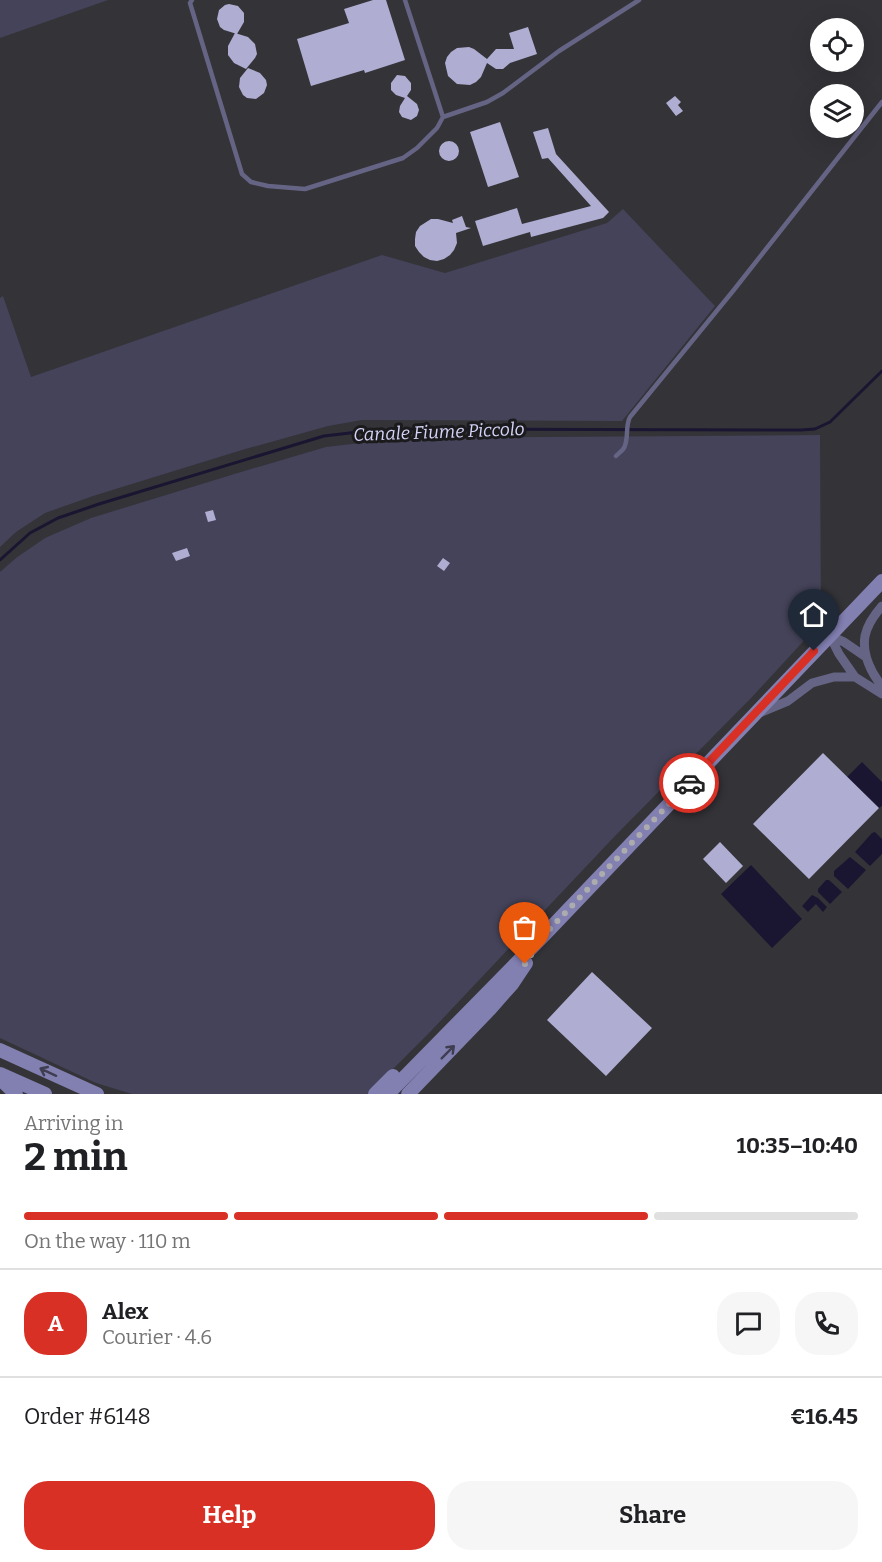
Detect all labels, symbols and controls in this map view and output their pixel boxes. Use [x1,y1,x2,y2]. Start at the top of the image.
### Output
map controls [810,18,864,138]
button: locate [810,18,864,72]
button: layers [810,84,864,138]
water label: Canale Fiume Piccolo [353,418,525,446]
pin [788,589,839,651]
icon: home [797,598,830,631]
courier [659,753,719,813]
icon: car [673,767,706,800]
pin [499,902,550,964]
icon: bag [508,911,541,944]
one-way arrow [441,1044,456,1059]
one-way arrow [40,1066,58,1078]
text: Arriving in [24,1111,123,1135]
text: 10:35–10:40 [736,1132,858,1159]
text: 2 min [24,1134,128,1180]
text: On the way · 110 m [24,1229,191,1253]
button: chat [717,1292,780,1355]
button: phone [795,1292,858,1355]
text: Alex [102,1298,148,1325]
text: A [48,1310,63,1337]
text: Courier · 4.6 [102,1325,212,1349]
text: Order #6148 [24,1403,151,1430]
text: €16.45 [790,1403,858,1430]
button: Help [24,1481,435,1550]
button: Share [447,1481,858,1550]

